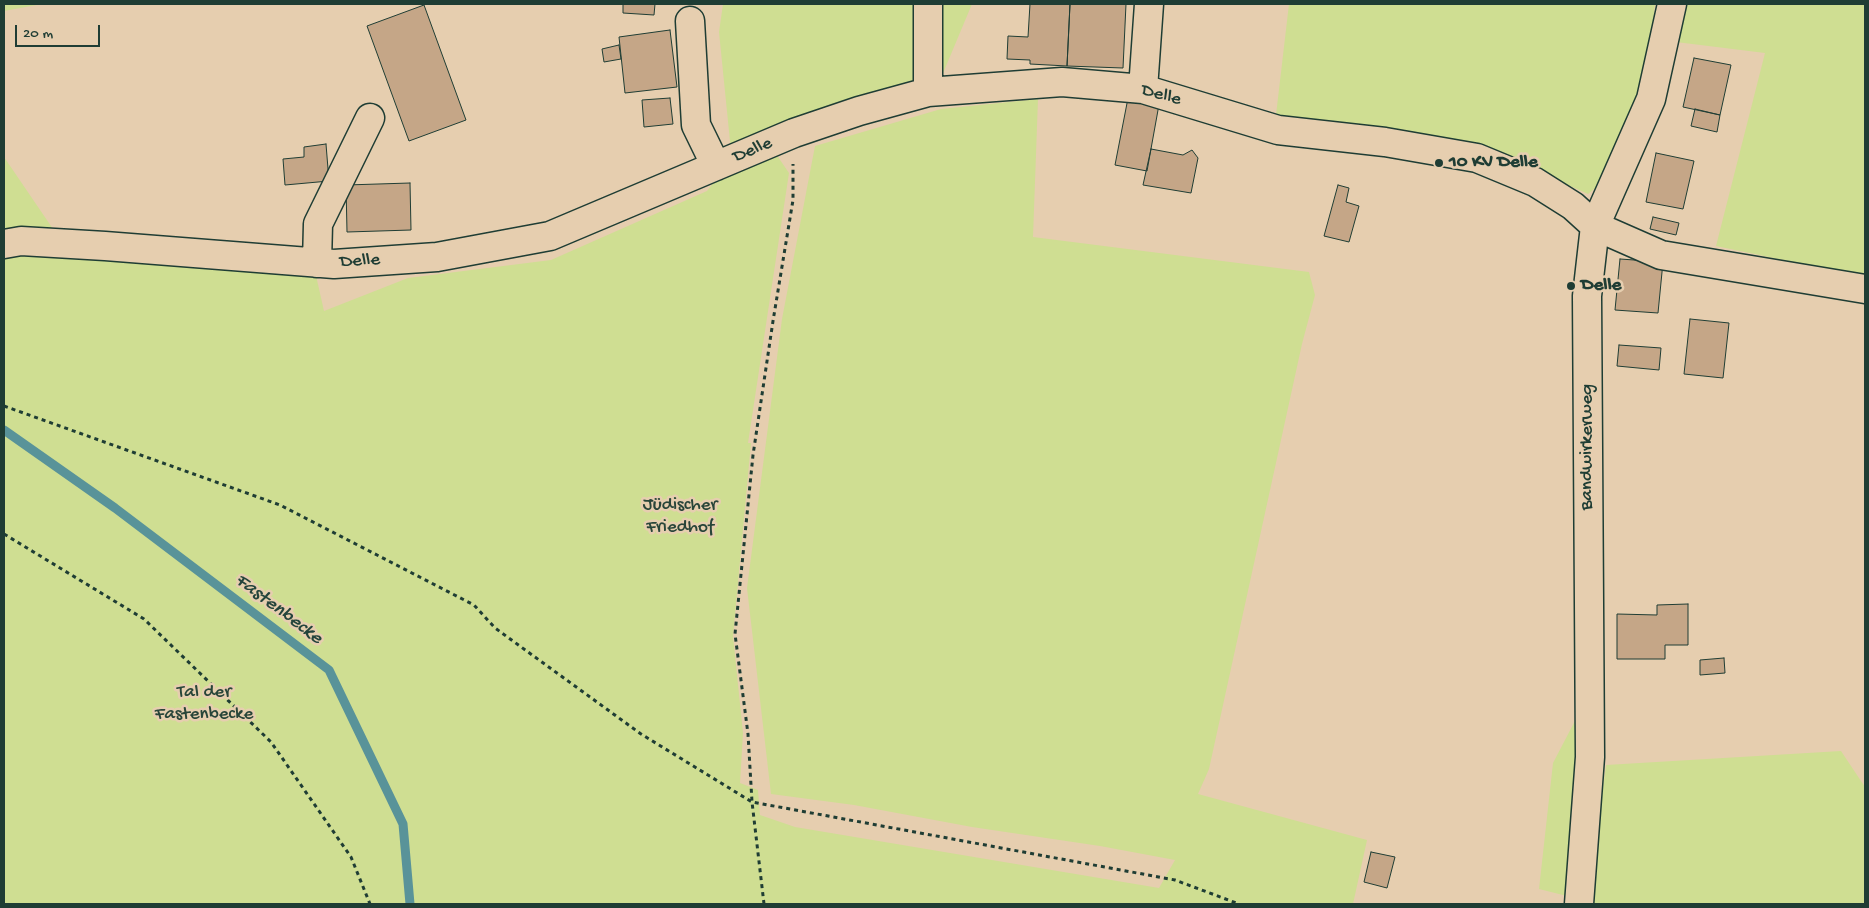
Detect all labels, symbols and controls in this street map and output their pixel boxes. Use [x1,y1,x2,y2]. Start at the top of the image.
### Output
scale bar [18,15,102,47]
text: 20 m [23,25,53,43]
street label: Delle [1139,80,1183,112]
street label: Delle [730,133,776,169]
place label: 10 KV Delle [1449,152,1538,174]
marker: 10 KV Delle [1433,157,1445,169]
street label: Delle [339,250,381,274]
place label: Delle [1581,275,1621,297]
marker: Delle [1565,280,1577,292]
street label: Bandwirkerweg [1577,384,1599,510]
park label: Jüdischer Friedhof [643,495,717,539]
water label: Fastenbecke [229,569,327,651]
park label: Tal der Fastenbecke [155,682,253,726]

